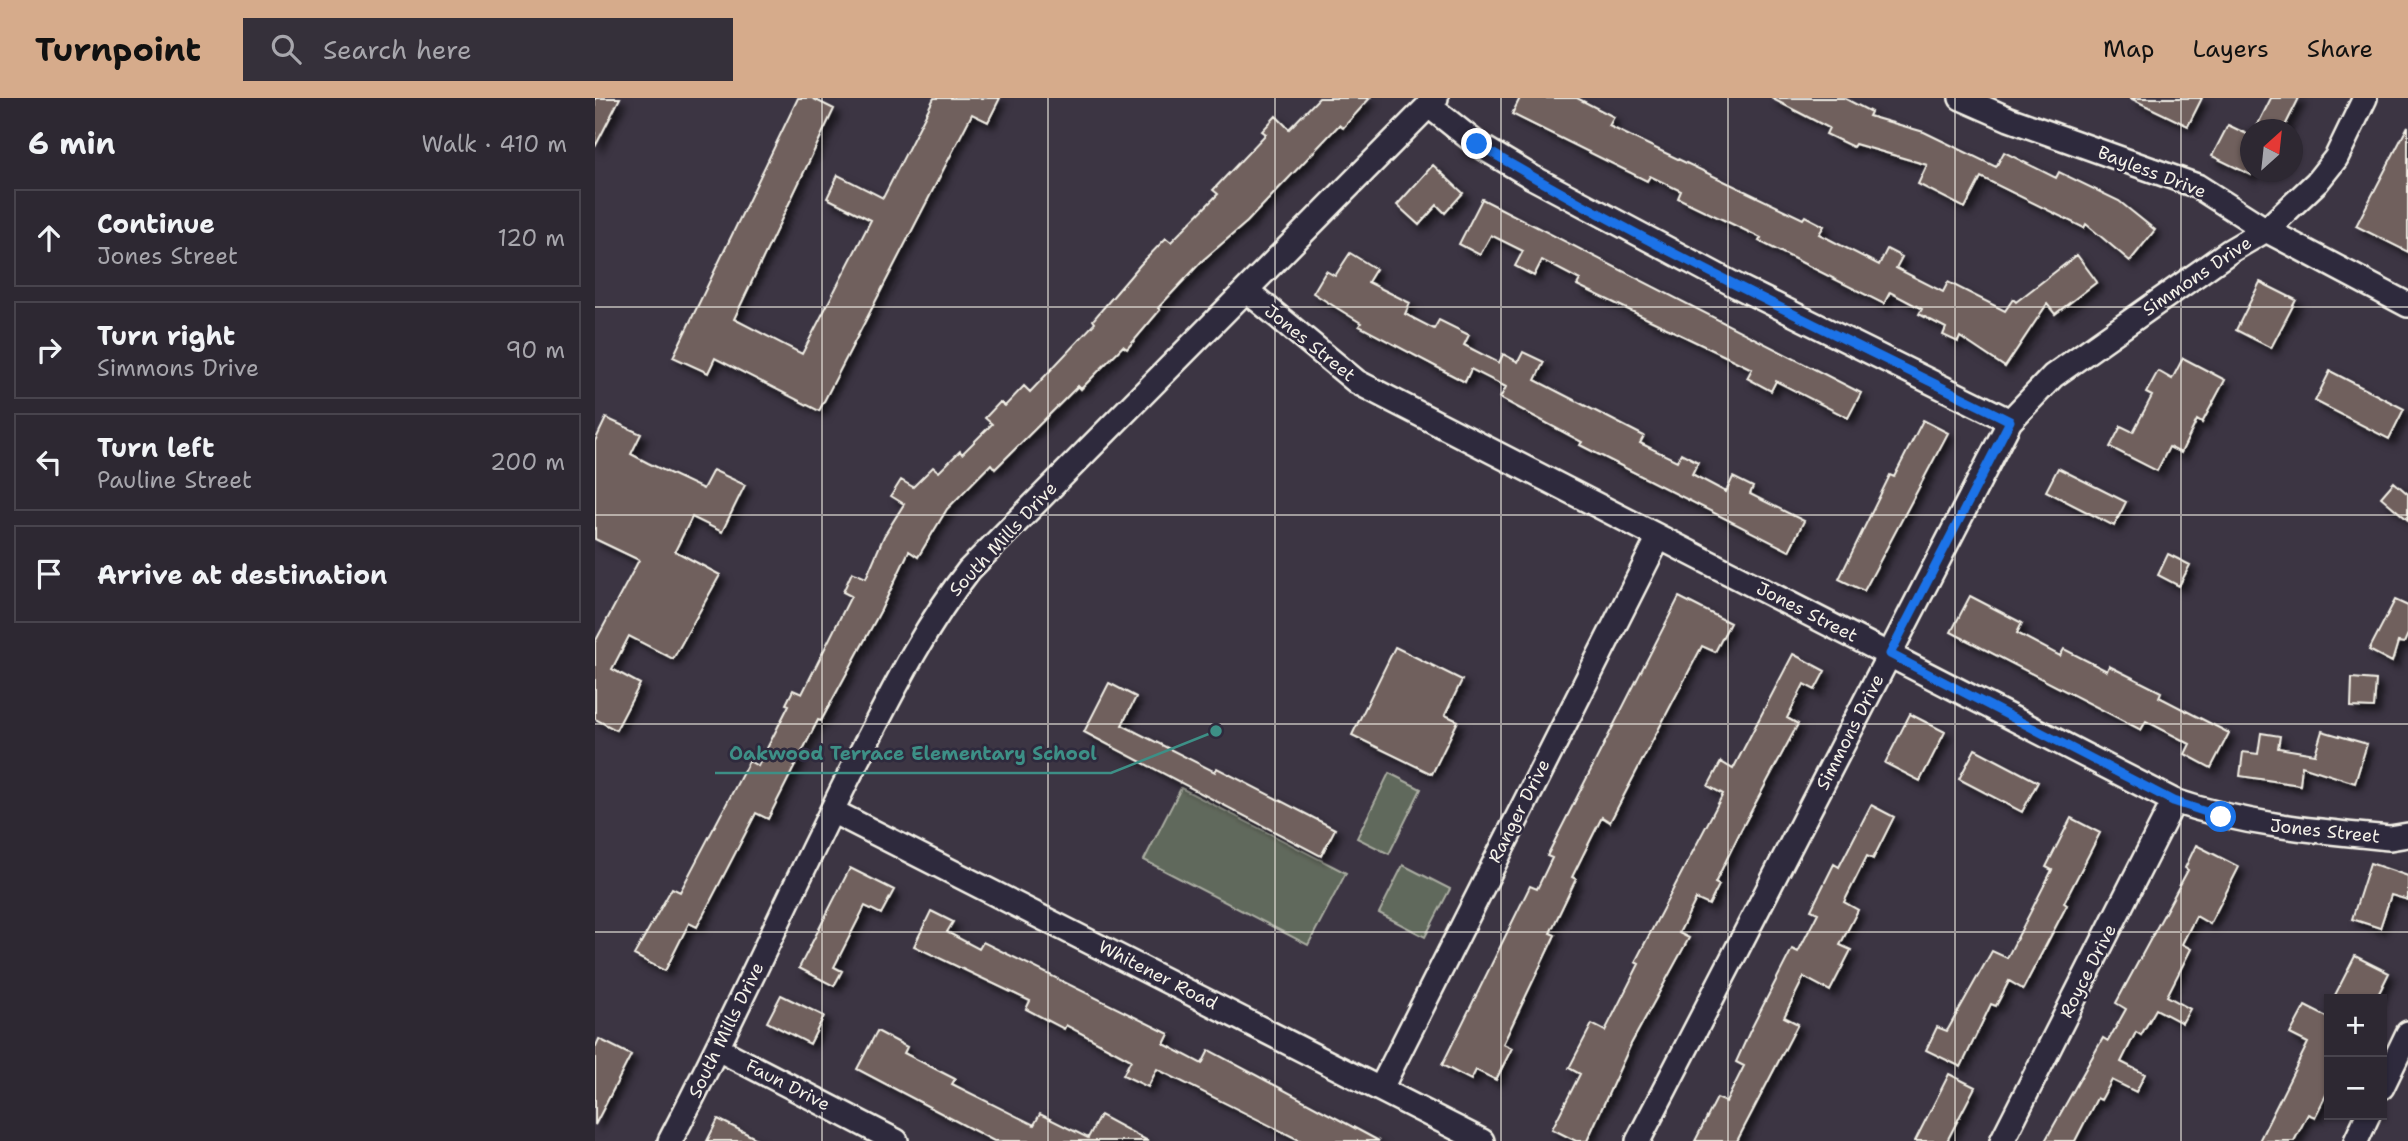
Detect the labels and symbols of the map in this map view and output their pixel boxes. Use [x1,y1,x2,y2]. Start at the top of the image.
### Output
north arrow [2240,119,2303,182]
route end [1461,128,1492,159]
street label: Bayless Drive [2094,140,2210,204]
street label: Simmons Drive [2138,231,2256,321]
street label: Jones Street [1260,299,1361,387]
street label: South Mills Drive [944,477,1062,601]
street label: Jones Street [1752,576,1862,648]
street label: Simmons Drive [1811,670,1889,794]
callout: Oakwood Terrace Elementary School [715,733,1111,773]
text: Oakwood Terrace Elementary School [729,741,1097,766]
street label: Ranger Drive [1483,755,1555,867]
route start [2205,801,2236,832]
street label: Jones Street [2269,813,2381,849]
street label: Royce Drive [2054,920,2122,1022]
street label: Whitener Road [1094,935,1222,1015]
street label: South Mills Drive [683,958,769,1102]
street label: Faun Drive [742,1053,834,1117]

